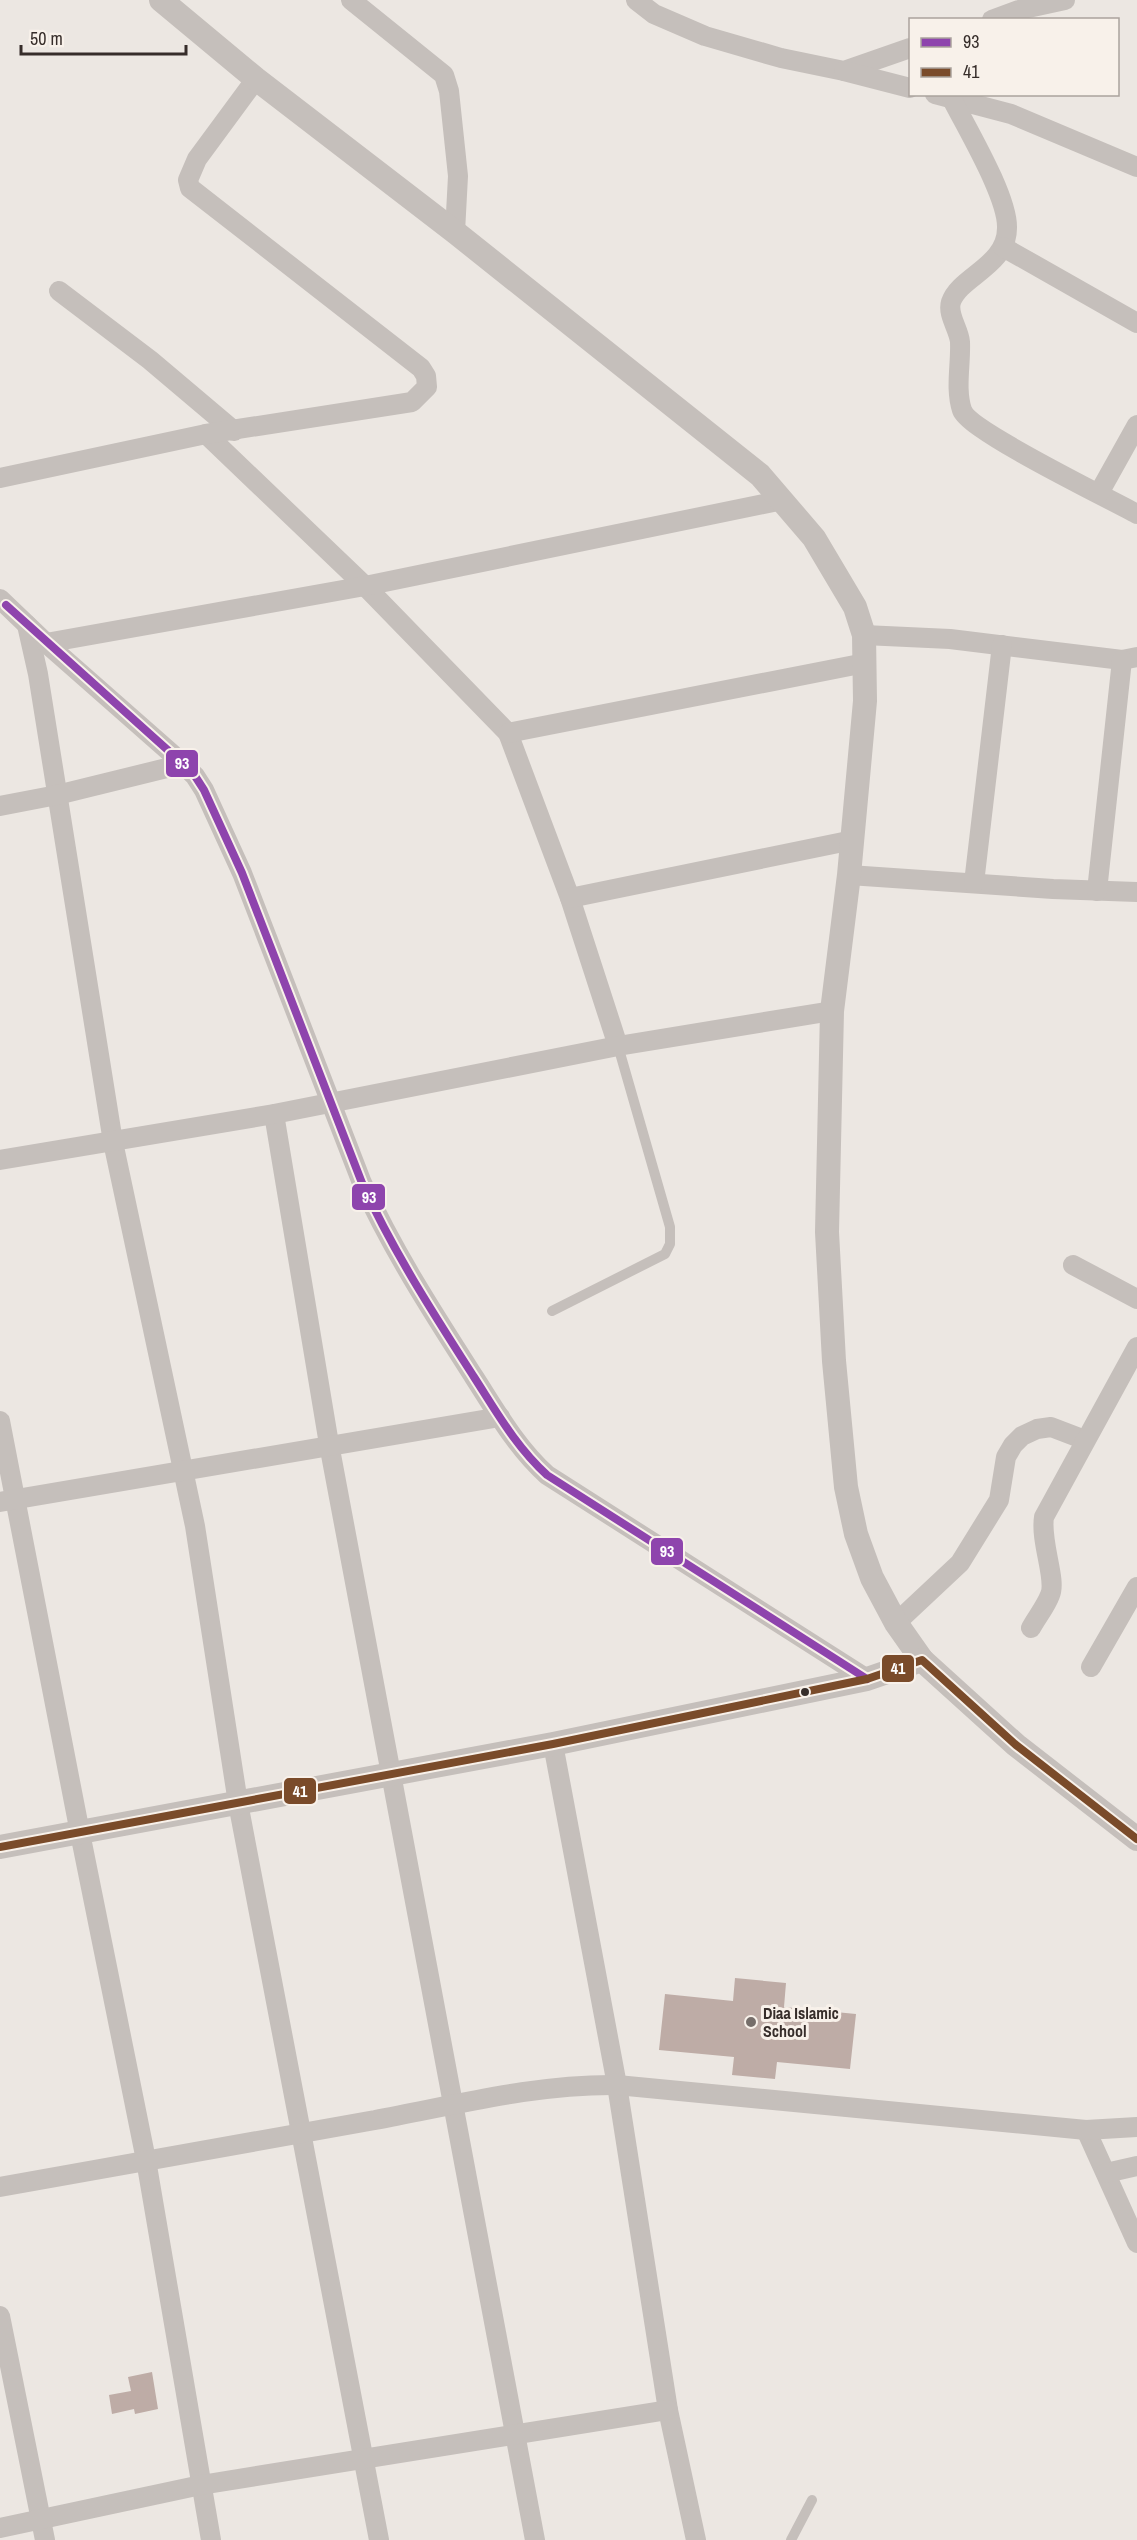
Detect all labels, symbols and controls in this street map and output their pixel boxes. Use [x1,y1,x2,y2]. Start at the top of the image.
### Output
scale bar [21,18,186,56]
legend [909,18,1119,96]
text: 50 m [30,26,63,51]
text: 93 [963,29,979,54]
text: 41 [963,59,980,84]
line badge: 93 [165,749,199,778]
text: 93 [175,752,189,774]
line badge: 93 [351,1183,386,1211]
text: 93 [362,1186,376,1208]
line badge: 93 [650,1537,684,1566]
text: 93 [660,1540,674,1562]
line badge: 41 [881,1654,915,1683]
text: 41 [891,1657,906,1679]
unlabelled marker [799,1686,811,1698]
line badge: 41 [283,1777,317,1805]
text: 41 [293,1780,308,1802]
place label: Diaa Islamic School [763,2002,839,2042]
marker: Diaa Islamic School [744,2015,758,2029]

